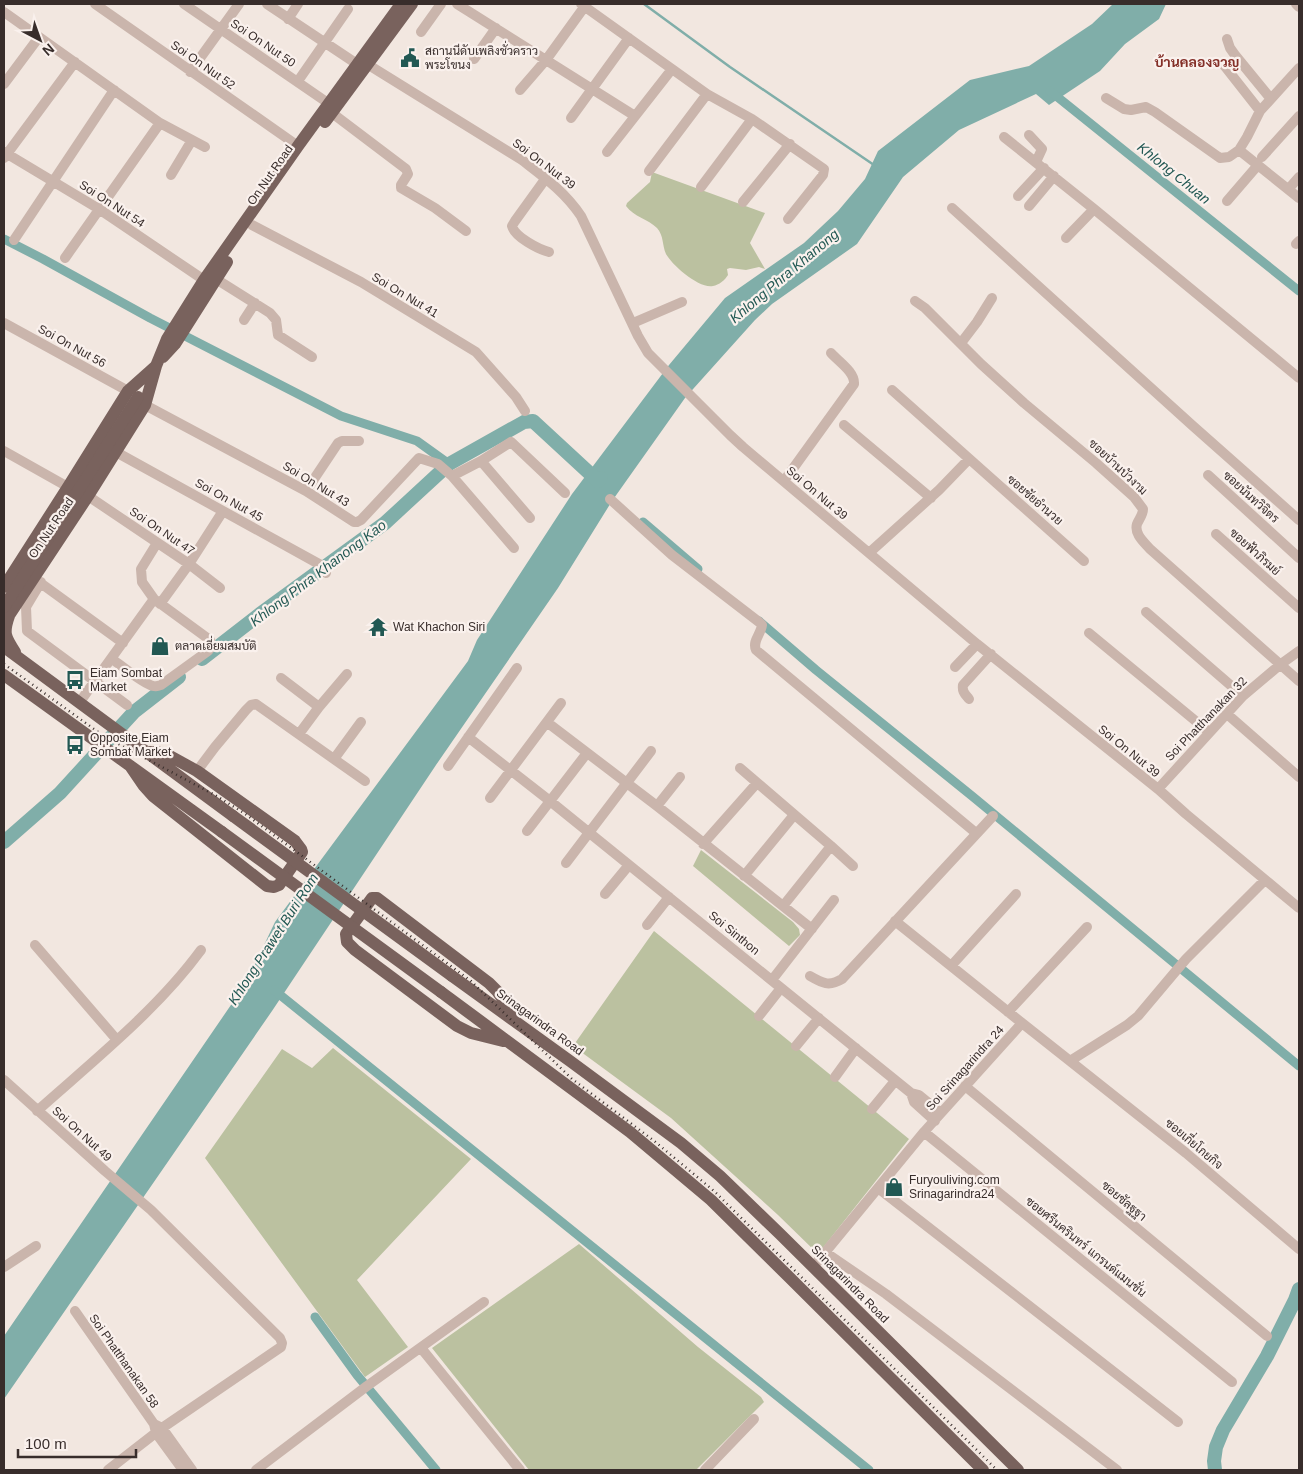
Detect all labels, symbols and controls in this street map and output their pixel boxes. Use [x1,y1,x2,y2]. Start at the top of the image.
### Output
north arrow [15,15,65,65]
street label: Soi On Nut 50 [228,16,298,70]
street label: Soi On Nut 52 [168,38,238,93]
text: N [39,40,58,59]
place label: สถานนีดับเพลิงชั่วคราว พระโขนง [425,40,538,72]
public building icon: สถานนีดับเพลิงชั่วคราว พระโขนง [399,47,421,69]
district label: บ้านคลองจวญ [1154,54,1240,71]
street label: Soi On Nut 39 [510,136,579,192]
water label: Khlong Chuan [1134,139,1214,207]
street label: On Nut Road [244,142,296,208]
street label: Soi On Nut 54 [77,178,148,231]
water label: Khlong Phra Khanong [726,226,842,326]
street label: Soi On Nut 41 [369,270,441,321]
street label: Soi On Nut 56 [36,322,109,371]
street label: ซอยบ้านบัวงาม [1086,436,1150,498]
street label: Soi On Nut 43 [280,459,352,510]
street label: Soi On Nut 39 [784,463,851,523]
street label: ซอยนันทวิจิตร [1220,468,1282,526]
street label: ซอยชัยอำนวย [1004,472,1066,528]
street label: Soi On Nut 45 [193,476,266,525]
street label: On Nut Road [26,495,76,561]
street label: Soi On Nut 47 [127,504,197,558]
water label: Khlong Phra Khanong Kao [247,517,389,629]
street label: ซอยฟ้าภิรมย์ [1227,525,1284,578]
temple icon: Wat Khachon Siri [367,616,389,638]
place label: Wat Khachon Siri [393,620,485,634]
shop icon: ตลาดเอี่ยมสมบัติ [149,635,171,657]
place label: ตลาดเอี่ยมสมบัติ [175,635,257,653]
place label: Eiam Sombat Market [90,666,163,694]
bus stop icon: Eiam Sombat Market [64,669,86,691]
street label: Soi Phatthanakan 32 [1162,674,1250,764]
street label: Soi On Nut 39 [1095,722,1163,780]
place label: Opposite Eiam Sombat Market [90,731,172,759]
bus stop icon: Opposite Eiam Sombat Market [64,734,86,756]
water label: Khlong Prawet Buri Rom [225,870,322,1008]
street label: Soi Sinthon [706,908,762,958]
street label: Srinagarindra Road [494,986,586,1058]
street label: Soi Srinagarindra 24 [923,1022,1007,1113]
street label: Soi On Nut 49 [49,1104,115,1165]
street label: ซอยเกี่ยโกยกิจ [1162,1113,1228,1172]
place label: Furyouliving.com Srinagarindra24 [909,1173,1000,1201]
shop icon: Furyouliving.com Srinagarindra24 [883,1176,905,1198]
street label: ซอยชัลฐฐา [1098,1178,1149,1225]
street label: ซอยศรีนครินทร์ แกรนด์แมนชั่น [1023,1191,1152,1300]
street label: Srinagarindra Road [808,1242,892,1326]
street label: Soi Phatthanakan 58 [86,1311,162,1411]
scale bar [18,1426,135,1458]
text: 100 m [25,1435,67,1452]

